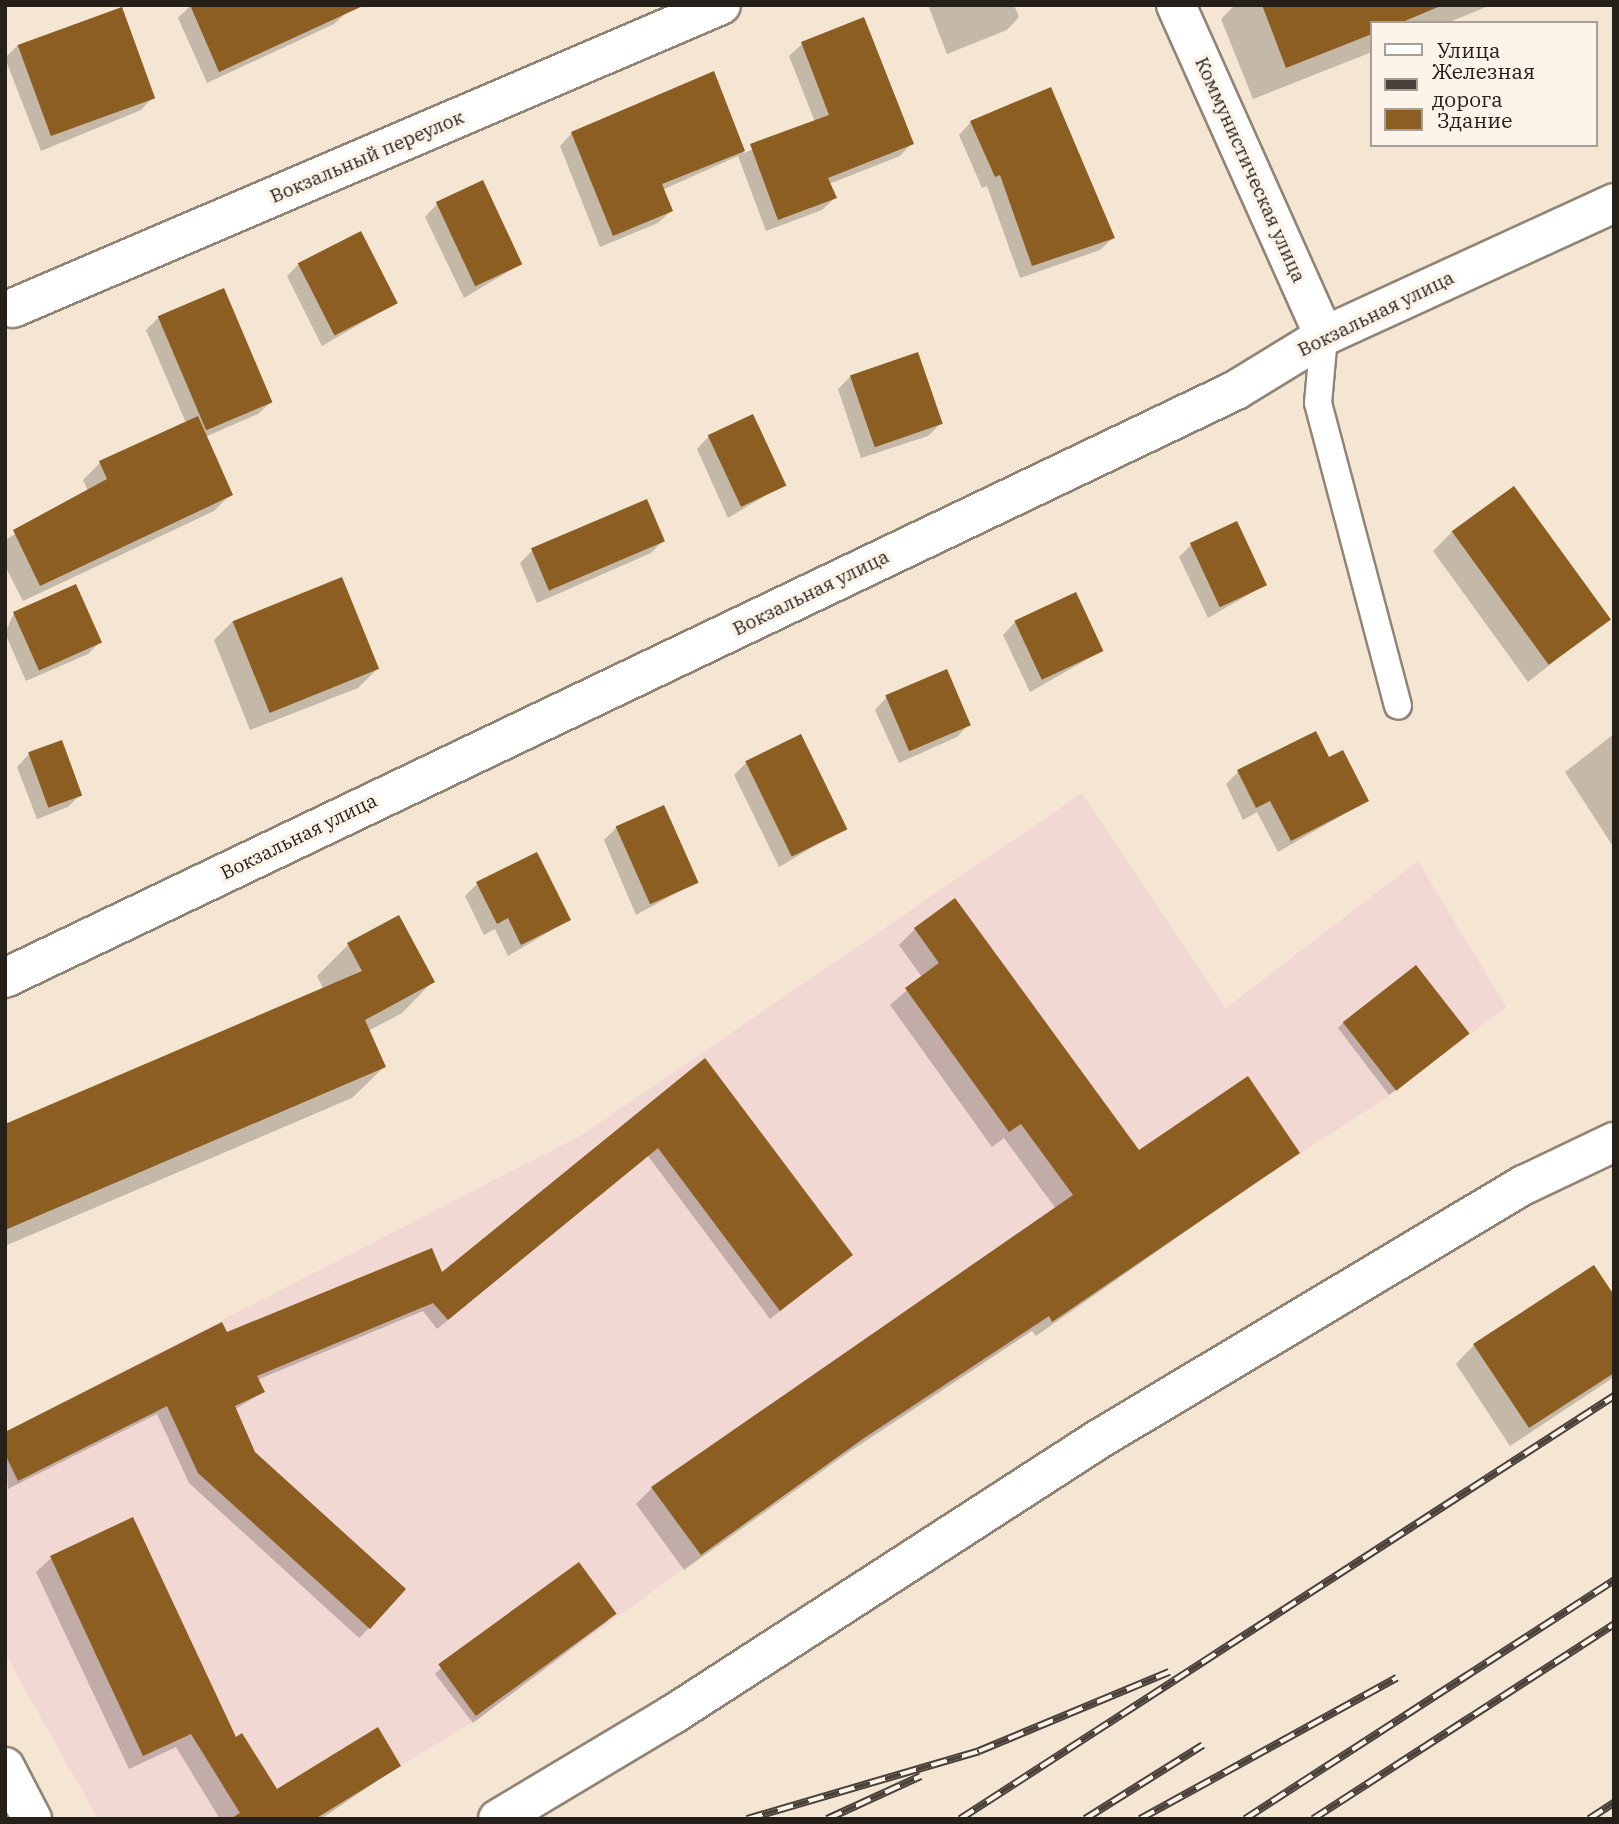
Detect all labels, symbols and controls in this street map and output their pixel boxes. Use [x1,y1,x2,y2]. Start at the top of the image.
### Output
legend [1370,21,1598,147]
text: Улица [1437,36,1501,64]
street label: Коммунистическая улица [1190,54,1310,286]
text: Железная дорога [1432,57,1535,113]
street label: Вокзальный переулок [267,106,467,208]
text: Здание [1437,106,1512,134]
street label: Вокзальная улица [1294,266,1458,362]
street label: Вокзальная улица [729,545,893,641]
street label: Вокзальная улица [217,789,381,885]

